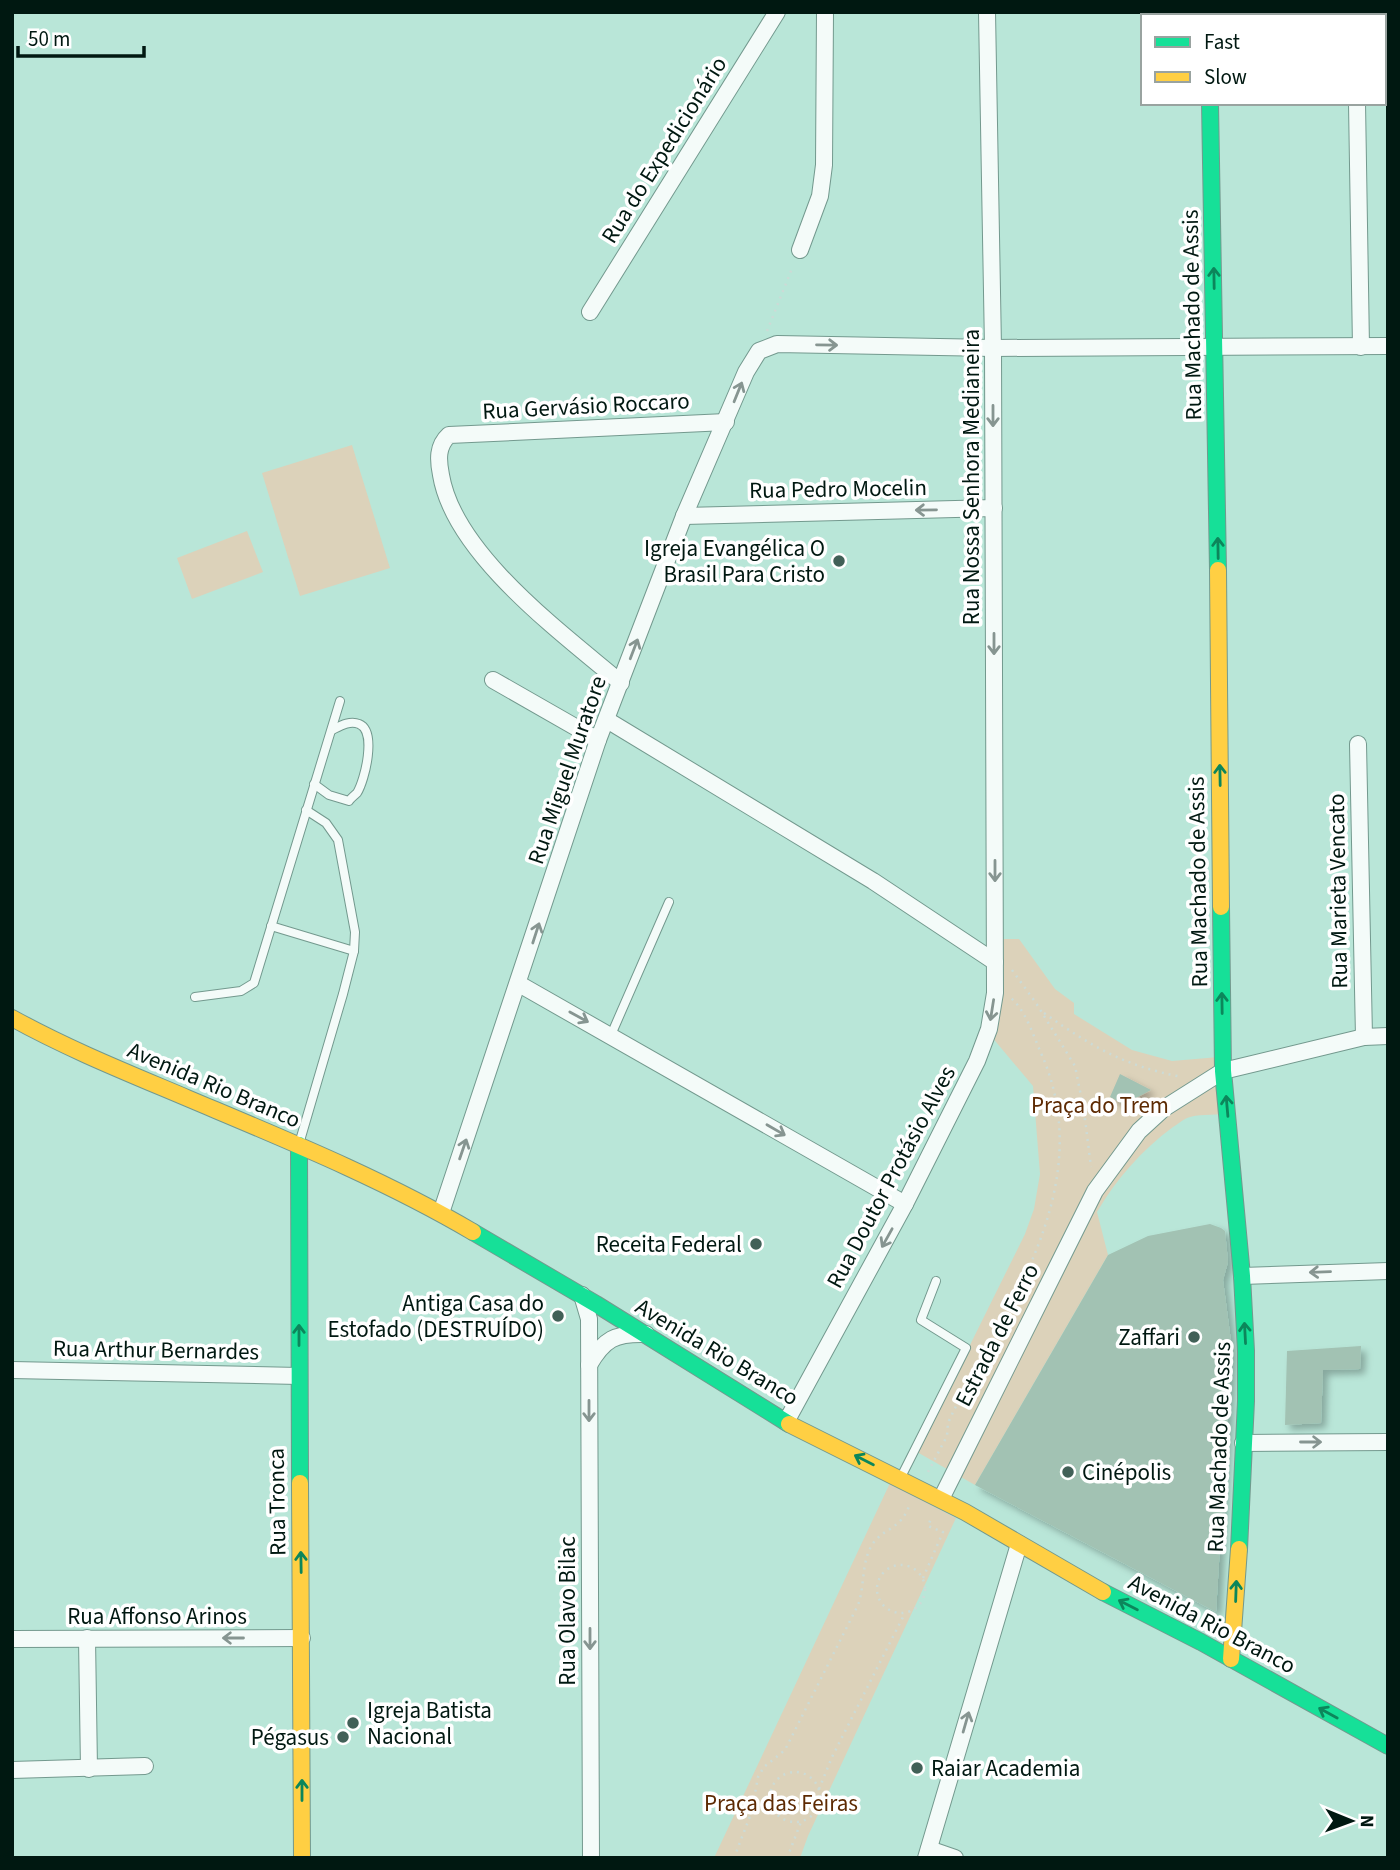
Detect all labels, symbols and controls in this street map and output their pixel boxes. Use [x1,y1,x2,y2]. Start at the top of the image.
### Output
scale bar [18,14,144,58]
legend [1141,14,1386,105]
text: 50 m [28,24,70,54]
text: Fast [1204,27,1240,57]
street label: Rua do Expedicionário [593,50,735,250]
text: Slow [1204,62,1247,92]
street label: Rua Machado de Assis [1174,209,1210,421]
one-way arrow [1207,267,1221,290]
street label: Rua Nossa Senhora Medianeira [955,329,988,625]
one-way arrow [815,338,838,352]
one-way arrow [732,382,745,404]
street label: Rua Gervásio Roccaro [481,384,691,428]
one-way arrow [987,404,1000,427]
street label: Rua Pedro Mocelin [749,471,927,507]
one-way arrow [914,503,937,516]
place label: Igreja Evangélica O Brasil Para Cristo [644,532,825,591]
one-way arrow [1211,537,1225,560]
marker: Igreja Evangélica O Brasil Para Cristo [831,553,847,569]
one-way arrow [988,632,1001,655]
one-way arrow [629,638,641,660]
street label: Rua Miguel Muratore [519,671,615,869]
one-way arrow [1213,764,1227,787]
street label: Rua Machado de Assis [1180,776,1216,988]
street label: Rua Marieta Vencato [1320,793,1356,989]
one-way arrow [989,859,1002,882]
one-way arrow [530,922,543,944]
one-way arrow [1216,992,1229,1015]
one-way arrow [985,998,998,1021]
one-way arrow [568,1010,588,1024]
street label: Avenida Rio Branco [122,1034,306,1136]
street label: Rua Doutor Protásio Alves [818,1060,964,1294]
park label: Praça do Trem [1031,1089,1169,1122]
one-way arrow [1220,1095,1233,1118]
one-way arrow [766,1123,786,1137]
one-way arrow [458,1138,470,1160]
one-way arrow [879,1227,893,1247]
place label: Receita Federal [596,1228,742,1261]
marker: Receita Federal [748,1236,764,1252]
street label: Estrada de Ferro [947,1258,1047,1412]
one-way arrow [1308,1266,1331,1279]
place label: Antiga Casa do Estofado (DESTRUÍDO) [327,1287,544,1346]
street label: Avenida Rio Branco [629,1290,805,1414]
marker: Antiga Casa do Estofado (DESTRUÍDO) [550,1308,566,1324]
place label: Zaffari [1118,1321,1180,1354]
one-way arrow [1239,1321,1252,1344]
one-way arrow [292,1323,306,1346]
marker: Zaffari [1186,1329,1202,1345]
street label: Rua Arthur Bernardes [53,1332,259,1368]
street label: Rua Machado de Assis [1199,1341,1239,1553]
one-way arrow [582,1400,596,1423]
one-way arrow [1299,1435,1322,1449]
street label: Rua Tronca [260,1448,294,1556]
one-way arrow [854,1453,875,1467]
place label: Cinépolis [1082,1456,1171,1489]
marker: Cinépolis [1060,1464,1076,1480]
street label: Rua Olavo Bilac [551,1536,584,1686]
one-way arrow [294,1551,308,1574]
street label: Avenida Rio Branco [1123,1566,1301,1682]
one-way arrow [1230,1580,1243,1603]
one-way arrow [1118,1597,1139,1611]
street label: Rua Affonso Arinos [67,1600,247,1633]
one-way arrow [583,1627,597,1650]
one-way arrow [222,1631,245,1645]
place label: Igreja Batista Nacional [367,1694,492,1753]
one-way arrow [1318,1706,1339,1719]
one-way arrow [961,1711,974,1733]
marker: Igreja Batista Nacional [345,1715,361,1731]
place label: Pégasus [251,1721,329,1754]
marker: Pégasus [335,1729,351,1745]
place label: Raiar Academia [931,1752,1080,1785]
marker: Raiar Academia [909,1760,925,1776]
one-way arrow [295,1778,309,1801]
north arrow [1316,1786,1386,1856]
park label: Praça das Feiras [704,1787,858,1820]
text: N [1353,1815,1380,1828]

